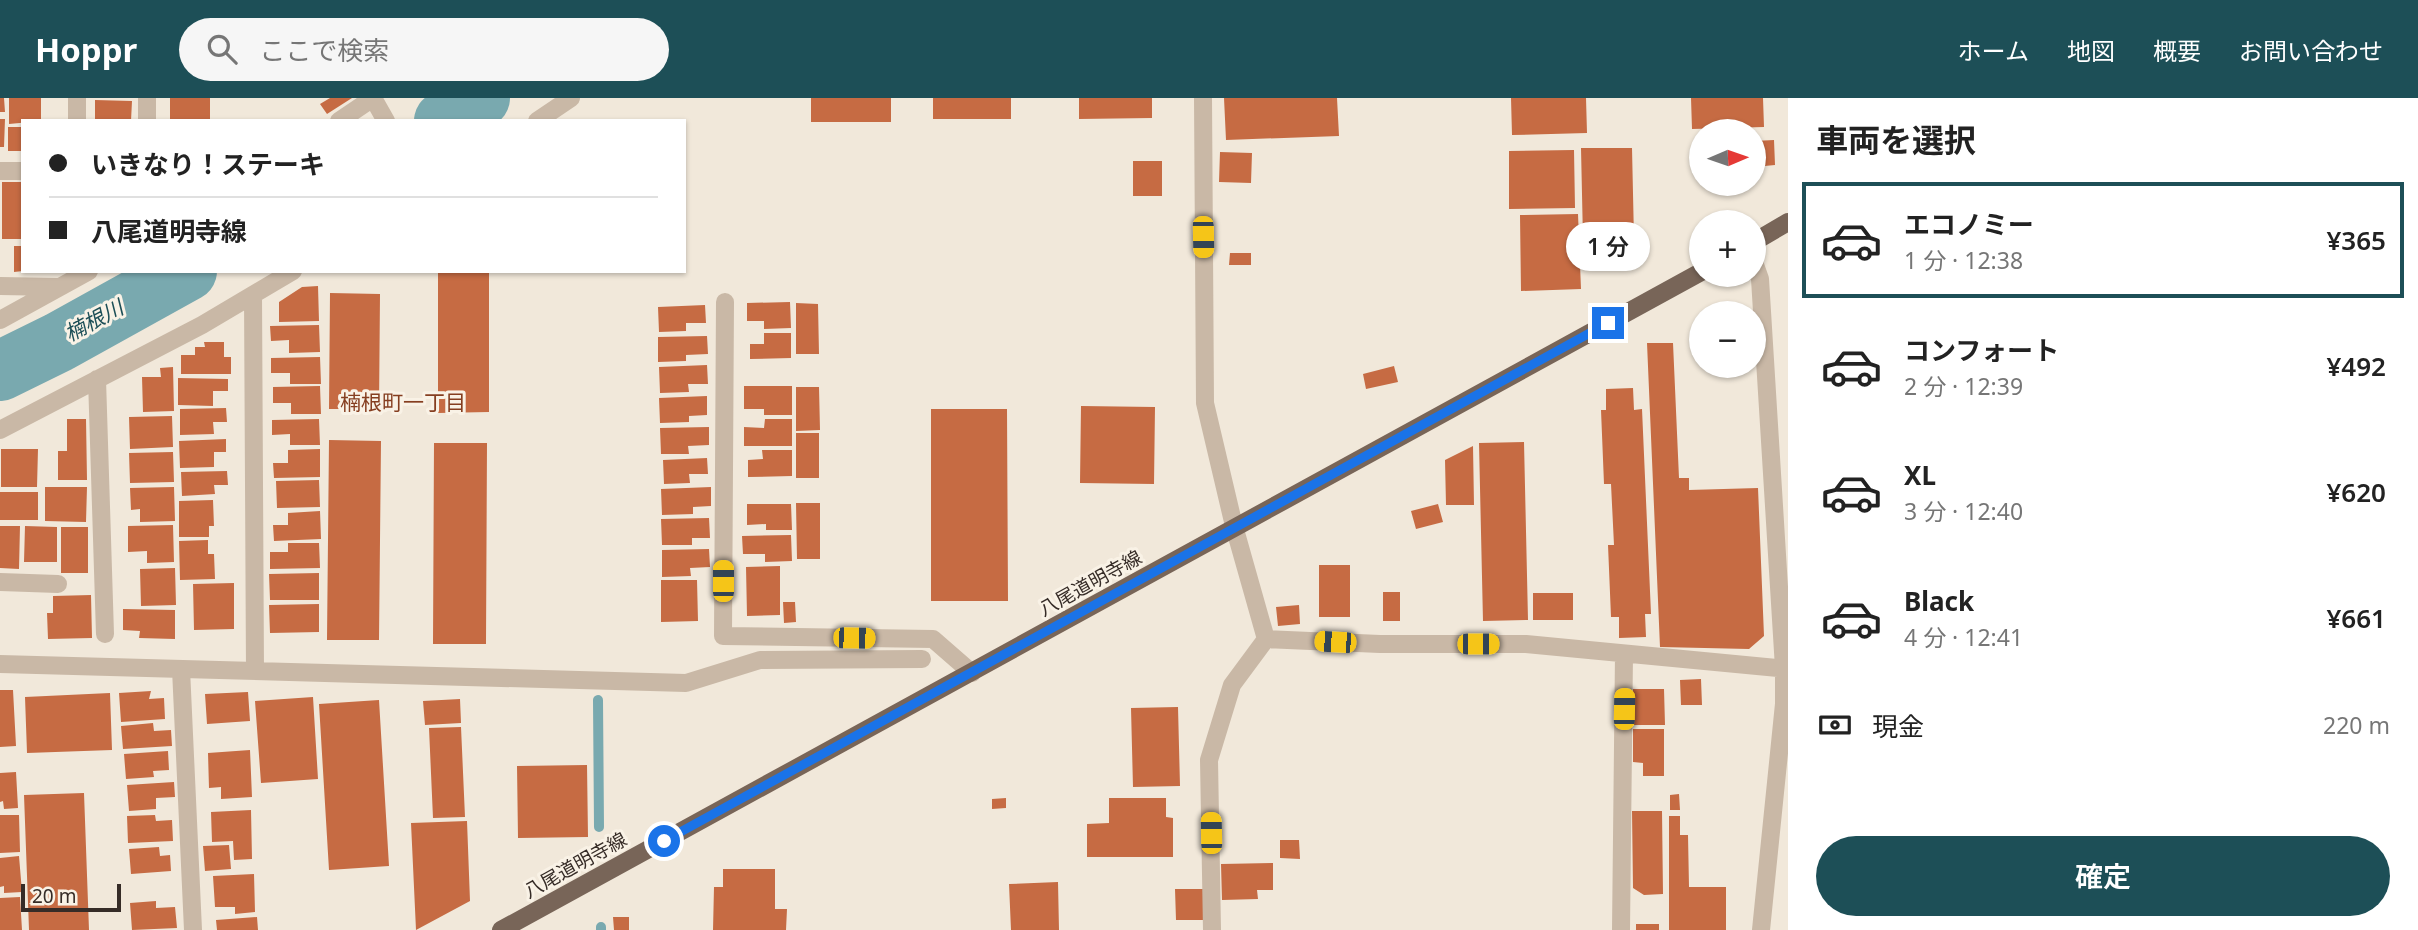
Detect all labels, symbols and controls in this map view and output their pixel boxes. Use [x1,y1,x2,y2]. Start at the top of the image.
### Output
search box [179,18,669,81]
text: Hoppr [35,27,137,72]
icon: search [203,30,241,68]
text: ここで検索 [259,32,389,68]
text: ホーム [1958,34,2029,67]
text: 地図 [2067,34,2115,67]
text: 概要 [2153,34,2201,67]
text: お問い合わせ [2239,34,2383,67]
text: 車両を選択 [1816,118,1976,161]
north arrow [1689,119,1766,196]
map controls [1689,119,1766,378]
text: いきなり！ステーキ [91,146,325,182]
text: エコノミー [1904,206,2034,242]
icon: car [1820,209,1883,272]
button: + [1689,210,1766,287]
text: 八尾道明寺線 [91,213,247,249]
car [1193,216,1214,258]
callout: 1 分 [1566,222,1650,271]
text: ¥365 [2327,222,2386,258]
text: 1 分 [1587,230,1629,262]
text: 1 分 · 12:38 [1904,244,2023,276]
water label: 楠根川 [59,292,130,347]
button: − [1689,301,1766,378]
route end [1592,307,1624,339]
text: コンフォート [1904,332,2059,368]
icon: car [1820,335,1883,398]
text: ¥492 [2327,348,2386,384]
text: 2 分 · 12:39 [1904,370,2023,402]
district label: 楠根町一丁目 [340,388,466,416]
text: XL [1904,457,1936,493]
icon: car [1820,461,1883,524]
text: ¥620 [2327,474,2386,510]
text: 3 分 · 12:40 [1904,495,2023,527]
street label: 八尾道明寺線 [1034,544,1146,622]
car [713,560,734,602]
text: Black [1904,583,1974,619]
icon: car [1820,587,1883,650]
text: ¥661 [2327,600,2386,636]
text: 4 分 · 12:41 [1904,621,2023,653]
car [833,627,876,649]
car [1314,630,1357,654]
car [1458,634,1500,655]
car [1614,688,1635,730]
icon: cash [1816,706,1854,744]
text: 現金 [1872,708,1924,744]
text: 220 m [2323,709,2390,741]
car [1201,812,1222,854]
route start [648,825,680,857]
street label: 八尾道明寺線 [519,826,631,904]
button: 確定 [1816,836,2390,916]
scale bar [21,881,121,913]
text: 20 m [32,883,76,909]

